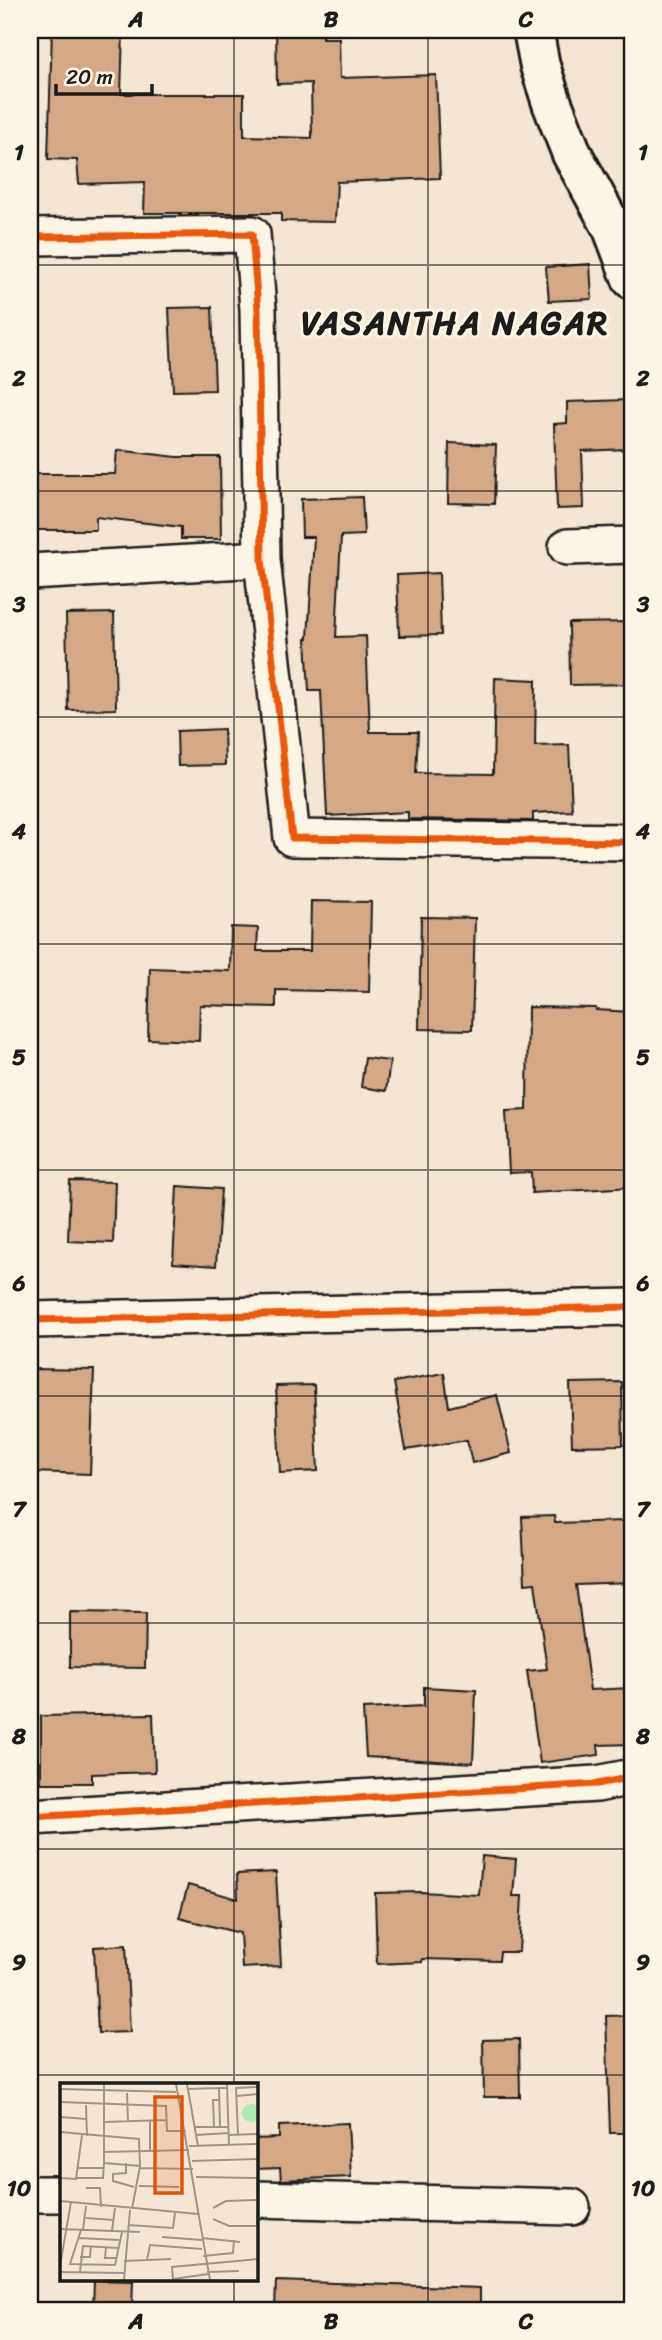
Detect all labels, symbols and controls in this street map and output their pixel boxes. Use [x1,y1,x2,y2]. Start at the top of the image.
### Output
text: A [127,0,144,40]
text: B [324,0,339,40]
text: C [518,0,534,40]
scale bar [56,52,152,96]
text: 20 m [66,58,113,96]
text: 1 [14,132,24,173]
text: 1 [638,132,648,173]
district label: VASANTHA NAGAR [301,294,609,352]
text: 2 [11,358,26,399]
text: 2 [635,358,650,399]
text: 3 [12,584,26,625]
text: 3 [636,584,650,625]
text: 4 [11,811,27,852]
text: 4 [635,811,651,852]
text: 5 [12,1037,26,1078]
text: 5 [636,1037,650,1078]
text: 6 [11,1263,26,1304]
text: 6 [635,1263,650,1304]
text: 7 [12,1489,27,1530]
text: 7 [636,1489,651,1530]
text: 8 [11,1716,26,1757]
text: 8 [635,1716,650,1757]
text: 9 [12,1942,26,1983]
text: 9 [636,1942,650,1983]
inset map [60,2083,257,2280]
text: 10 [7,2168,32,2209]
text: 10 [631,2168,656,2209]
text: A [127,2301,144,2340]
text: B [324,2301,339,2340]
text: C [518,2301,534,2340]

